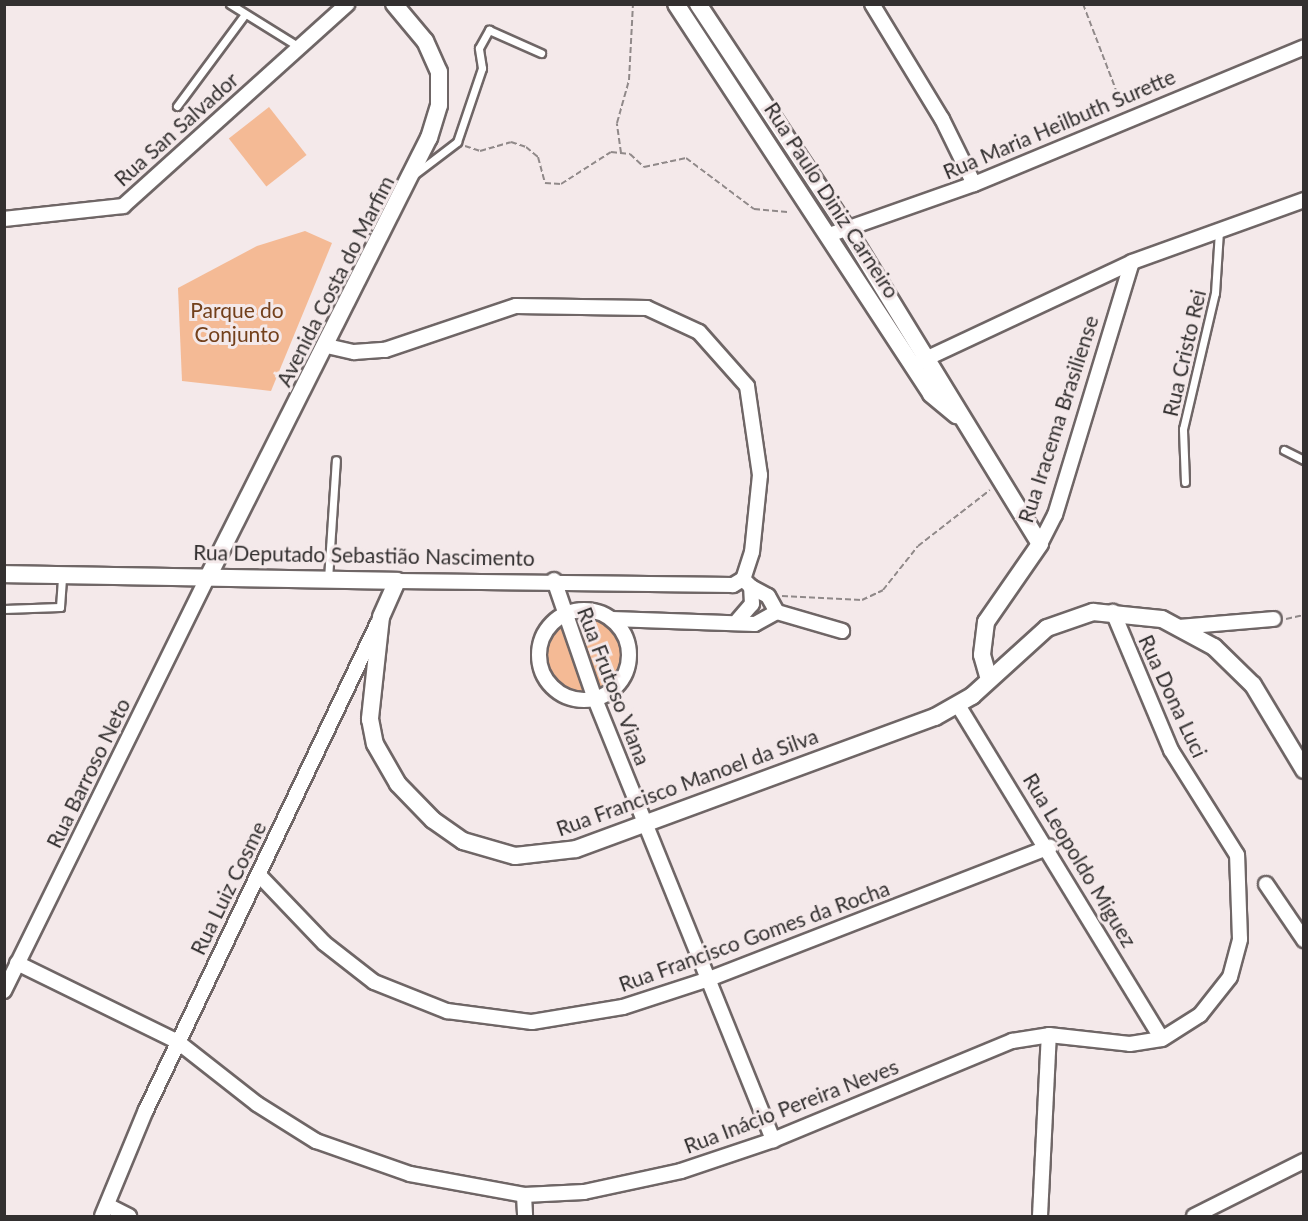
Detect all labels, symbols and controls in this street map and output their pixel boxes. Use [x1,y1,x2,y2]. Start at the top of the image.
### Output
street label: Rua Maria Heilbuth Surette [939,64,1179,184]
street label: Rua San Salvador [109,67,243,191]
street label: Rua Paulo Diniz Carneiro [759,97,905,303]
street label: Avenida Costa do Marfim [271,171,399,391]
street label: Rua Cristo Rei [1157,287,1211,419]
park label: Parque do Conjunto [190,297,284,347]
street label: Rua Iracema Brasiliense [1013,312,1103,526]
street label: Rua Deputado Sebastião Nascimento [193,539,535,571]
street label: Rua Frutoso Viana [572,603,656,769]
street label: Rua Dona Luci [1134,631,1212,761]
street label: Rua Barroso Neto [41,694,135,852]
street label: Rua Francisco Manoel da Silva [553,723,821,841]
street label: Rua Leopoldo Miguez [1018,768,1142,952]
street label: Rua Luiz Cosme [185,817,271,959]
street label: Rua Francisco Gomes da Rocha [615,875,893,997]
street label: Rua Inácio Pereira Neves [680,1053,902,1159]

